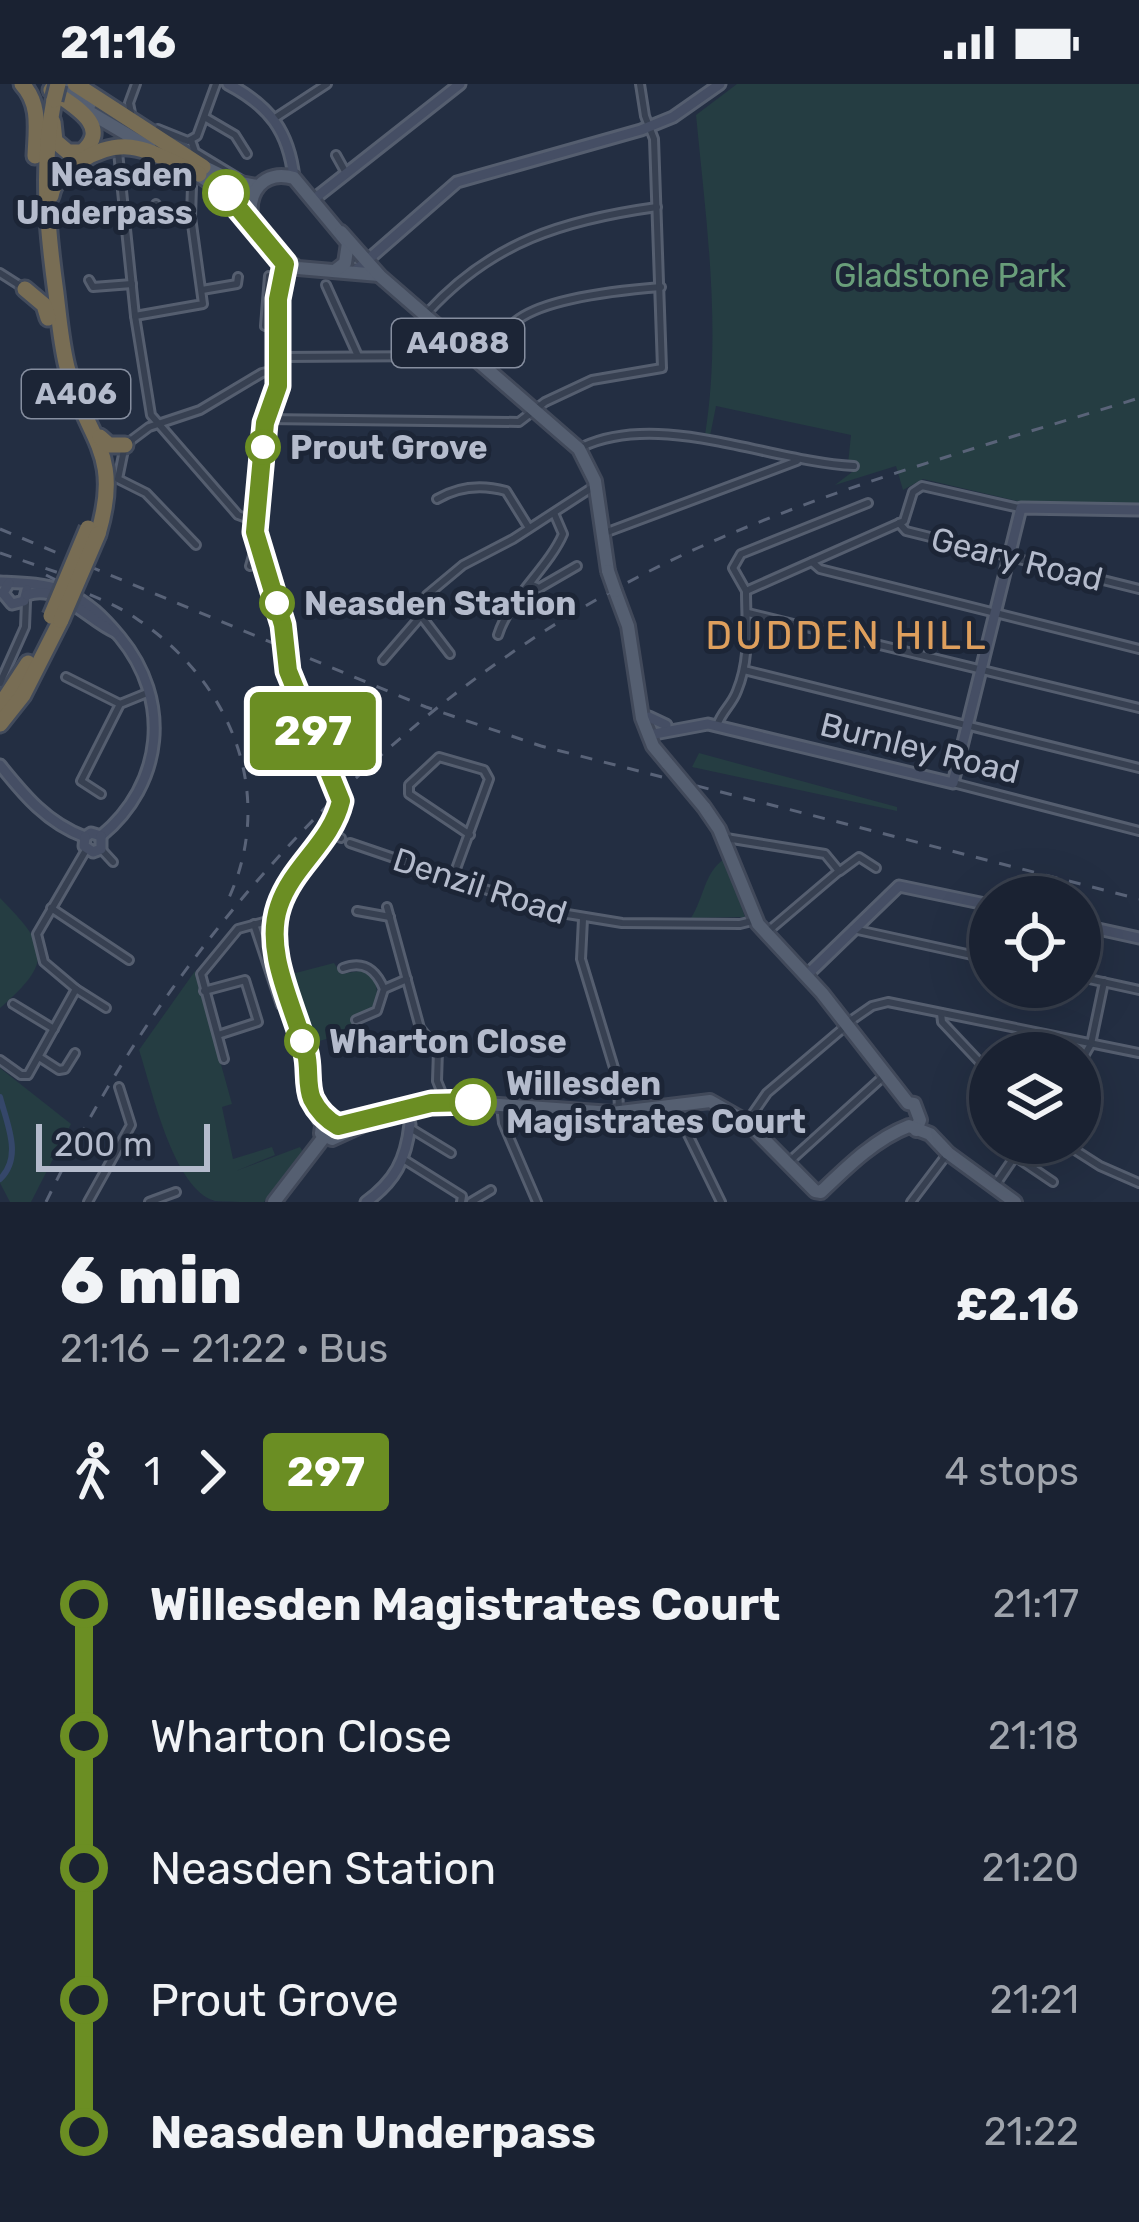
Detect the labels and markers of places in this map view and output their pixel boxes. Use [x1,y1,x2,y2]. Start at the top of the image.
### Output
place label: Neasden Underpass [16,155,193,232]
marker: Neasden Underpass [204,171,248,215]
place label: Prout Grove [290,428,488,467]
marker: Prout Grove [247,431,279,463]
place label: Neasden Station [304,584,577,623]
marker: Neasden Station [261,587,293,619]
place label: Wharton Close [329,1022,567,1061]
marker: Wharton Close [286,1025,318,1057]
place label: Willesden Magistrates Court [506,1064,806,1141]
marker: Willesden Magistrates Court [451,1080,495,1124]

